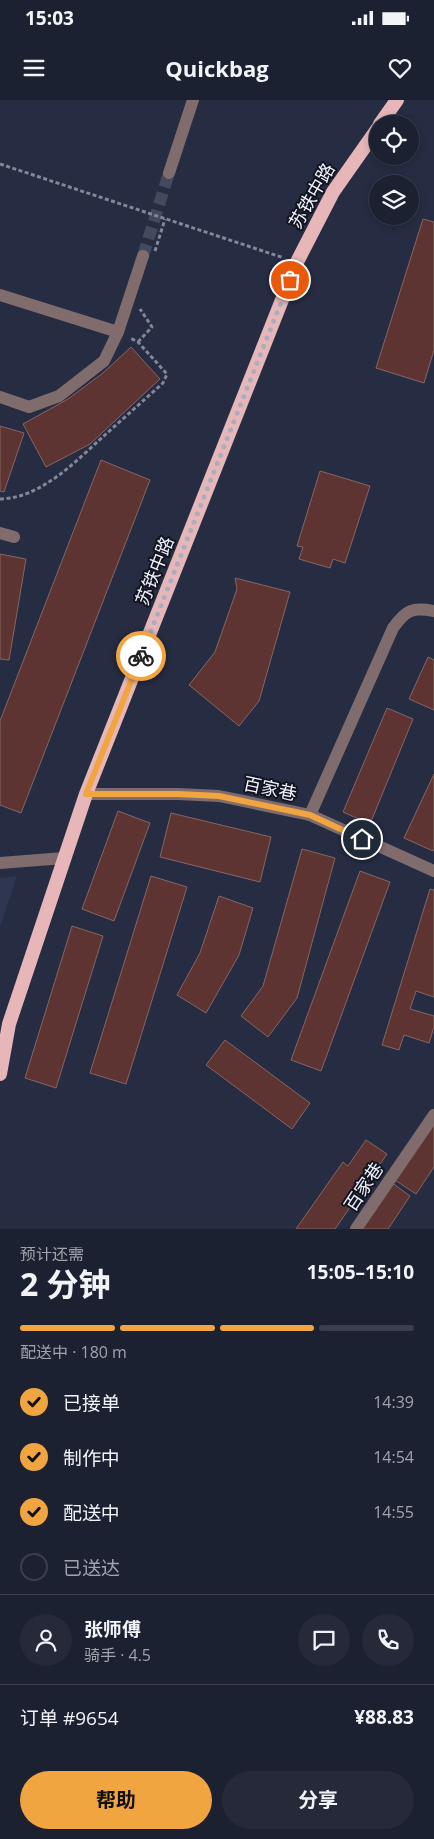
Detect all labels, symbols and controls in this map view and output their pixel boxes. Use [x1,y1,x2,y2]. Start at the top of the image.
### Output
text: 15:03 [25,5,74,31]
text: Quickbag [165,53,269,83]
icon: menu [20,54,48,82]
icon: heart [386,54,414,82]
map controls [369,115,419,225]
button: locate [369,115,419,165]
street label: 苏铁中路 [283,158,340,233]
button: layers [369,175,419,225]
pin [269,259,311,301]
icon: bag [276,266,304,294]
street label: 苏铁中路 [129,533,179,608]
courier [116,631,166,681]
icon: bike [127,642,155,670]
street label: 百家巷 [241,771,299,805]
pin [341,818,383,860]
icon: home [348,825,376,853]
street label: 百家巷 [338,1157,388,1216]
text: 预计还需 [20,1243,84,1265]
text: 15:05–15:10 [307,1259,414,1285]
text: 2 分钟 [20,1262,111,1305]
text: 配送中 · 180 m [20,1341,127,1363]
icon: check [20,1388,48,1416]
text: 已接单 [63,1390,120,1416]
text: 14:39 [373,1391,414,1413]
icon: check [20,1443,48,1471]
text: 制作中 [63,1445,120,1471]
text: 14:54 [373,1446,414,1468]
icon: check [20,1498,48,1526]
text: 配送中 [63,1500,120,1526]
text: 14:55 [373,1501,414,1523]
text: 已送达 [63,1555,120,1581]
button: person [20,1614,72,1666]
button: chat [298,1614,350,1666]
button: phone [362,1614,414,1666]
text: 张师傅 [84,1616,141,1642]
text: 骑手 · 4.5 [84,1644,151,1666]
text: ¥88.83 [354,1704,414,1730]
text: 订单 #9654 [20,1705,119,1731]
button: 帮助 [20,1771,212,1829]
button: 分享 [222,1771,414,1829]

